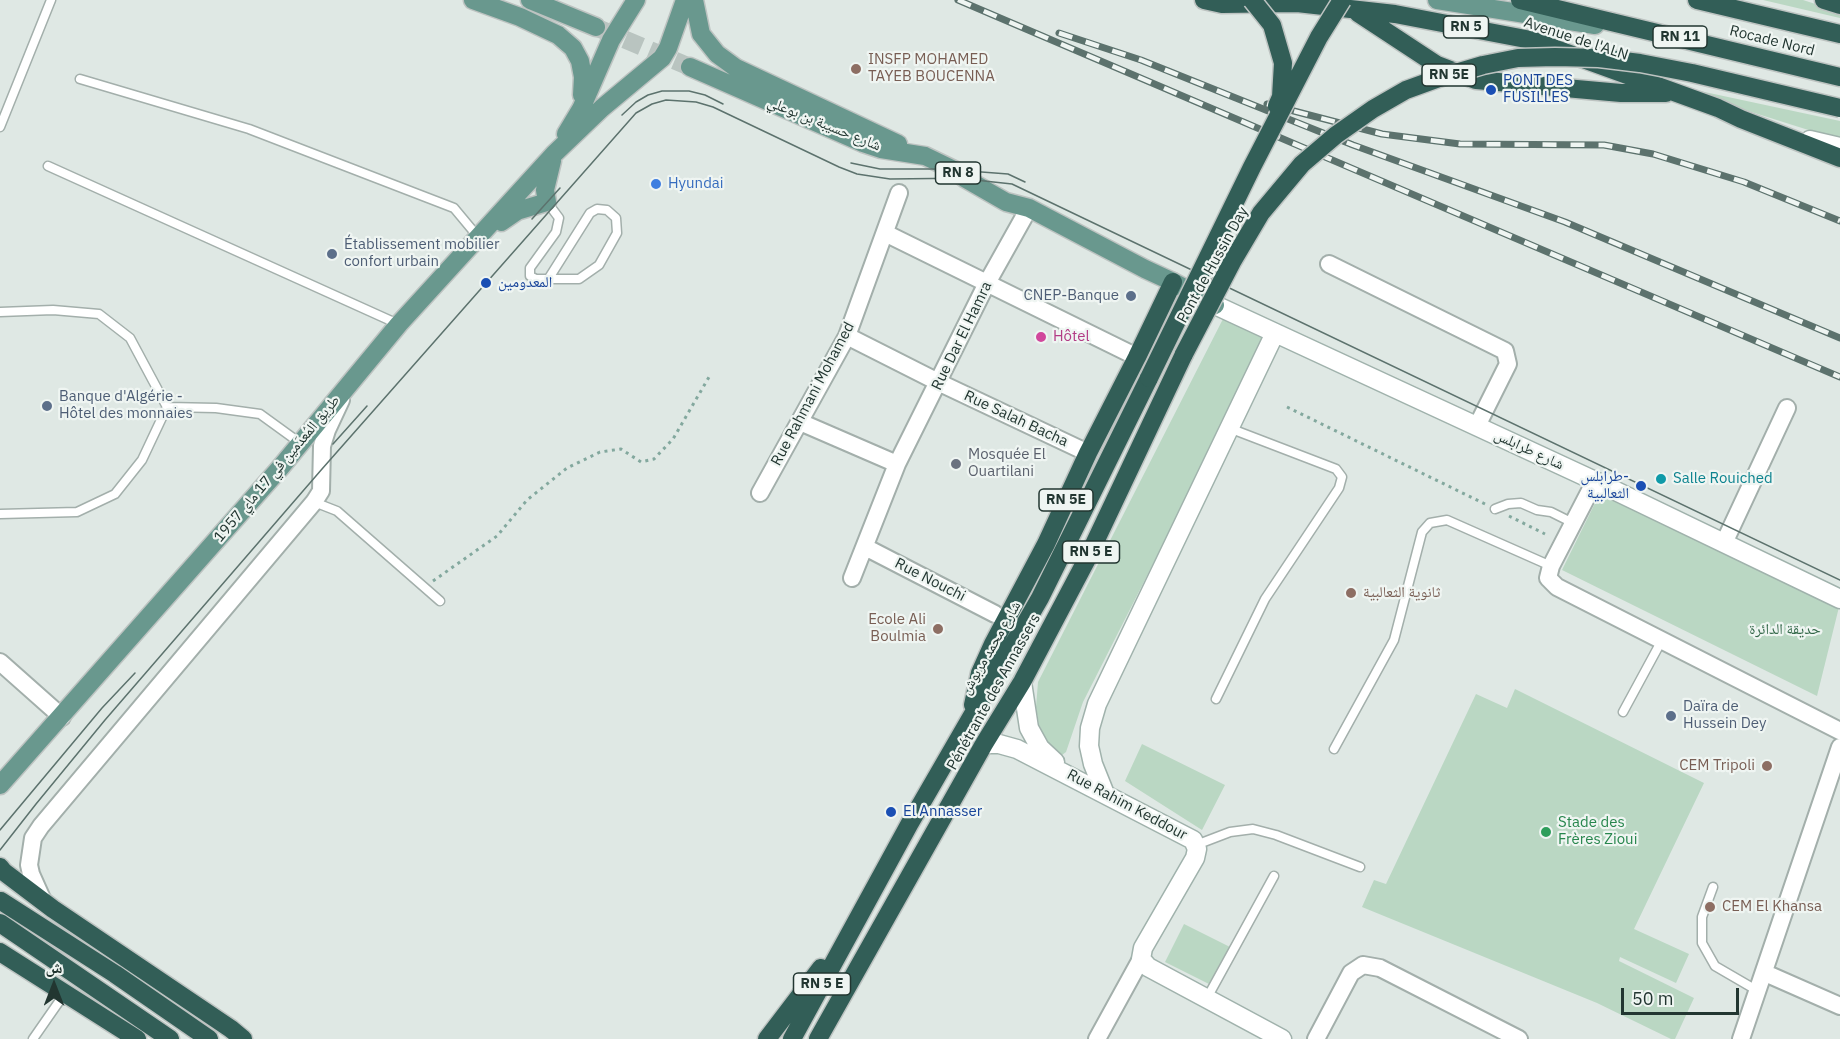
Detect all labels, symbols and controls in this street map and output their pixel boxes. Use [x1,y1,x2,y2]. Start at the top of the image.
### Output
street label: Avenue de l'ALN [1521,14,1631,64]
road number: RN 5 [1444,16,1488,38]
street label: Rocade Nord [1728,22,1816,60]
road number: RN 11 [1653,26,1707,48]
place label: INSFP MOHAMED TAYEB BOUCENNA [868,51,995,86]
marker: INSFP MOHAMED TAYEB BOUCENNA [849,62,863,76]
road number: RN 5E [1422,64,1476,86]
place label: PONT DES FUSILLES [1503,72,1573,107]
marker: PONT DES FUSILLES [1484,83,1498,97]
street label: شارع حسيبة بن بوعلي [765,93,883,155]
road number: RN 8 [936,162,980,184]
place label: Hyundai [668,175,724,193]
marker: Hyundai [649,177,663,191]
street label: Pont de Hussin Day [1174,204,1252,326]
place label: Établissement mobilier confort urbain [344,236,499,271]
marker: Établissement mobilier confort urbain [325,247,339,261]
place label: المعدومين [498,274,552,292]
marker: المعدومين [479,276,493,290]
street label: Rue Dar El Hamra [928,279,996,393]
place label: CNEP-Banque [1023,287,1119,305]
marker: CNEP-Banque [1124,289,1138,303]
street label: Rue Rahmani Mohamed [768,319,858,469]
place label: Hôtel [1053,328,1090,346]
marker: Hôtel [1034,330,1048,344]
street label: Rue Salah Bacha [961,387,1071,451]
place label: Banque d'Algérie - Hôtel des monnaies [59,388,193,423]
street label: طريق المُعدَمين في 17 ماي 1957 [210,392,344,546]
marker: Banque d'Algérie - Hôtel des monnaies [40,399,54,413]
street label: شارع طرابلس [1491,426,1567,474]
place label: Mosquée El Ouartilani [968,446,1046,481]
marker: Mosquée El Ouartilani [949,457,963,471]
place label: طرابلس- الثعالبية [1580,468,1629,503]
place label: Salle Rouiched [1673,470,1773,488]
marker: Salle Rouiched [1654,472,1668,486]
marker: طرابلس- الثعالبية [1634,479,1648,493]
road number: RN 5E [1039,489,1093,511]
road number: RN 5 E [1062,541,1120,563]
street label: Rue Nouchi [892,554,968,606]
place label: ثانوية الثعالبية [1363,584,1440,602]
marker: ثانوية الثعالبية [1344,586,1358,600]
street label: شارع محمد مربوش [957,598,1025,698]
place label: Ecole Ali Boulmia [868,611,926,646]
street label: Pénétrante des Annassers [943,611,1045,773]
park label: حديقة الدائرة [1749,621,1821,639]
marker: Ecole Ali Boulmia [931,622,945,636]
place label: Daïra de Hussein Dey [1683,698,1766,733]
marker: Daïra de Hussein Dey [1664,709,1678,723]
place label: CEM Tripoli [1679,757,1755,775]
marker: CEM Tripoli [1760,759,1774,773]
street label: Rue Rahim Keddour [1064,766,1190,844]
place label: El Annasser [903,803,982,821]
marker: El Annasser [884,805,898,819]
place label: Stade des Frères Zioui [1558,814,1637,849]
marker: Stade des Frères Zioui [1539,825,1553,839]
place label: CEM El Khansa [1722,898,1822,916]
marker: CEM El Khansa [1703,900,1717,914]
north arrow [24,955,84,1015]
text: ش [46,957,62,977]
road number: RN 5 E [794,973,850,995]
scale bar [1624,976,1742,1014]
text: 50 m [1632,987,1674,1010]

